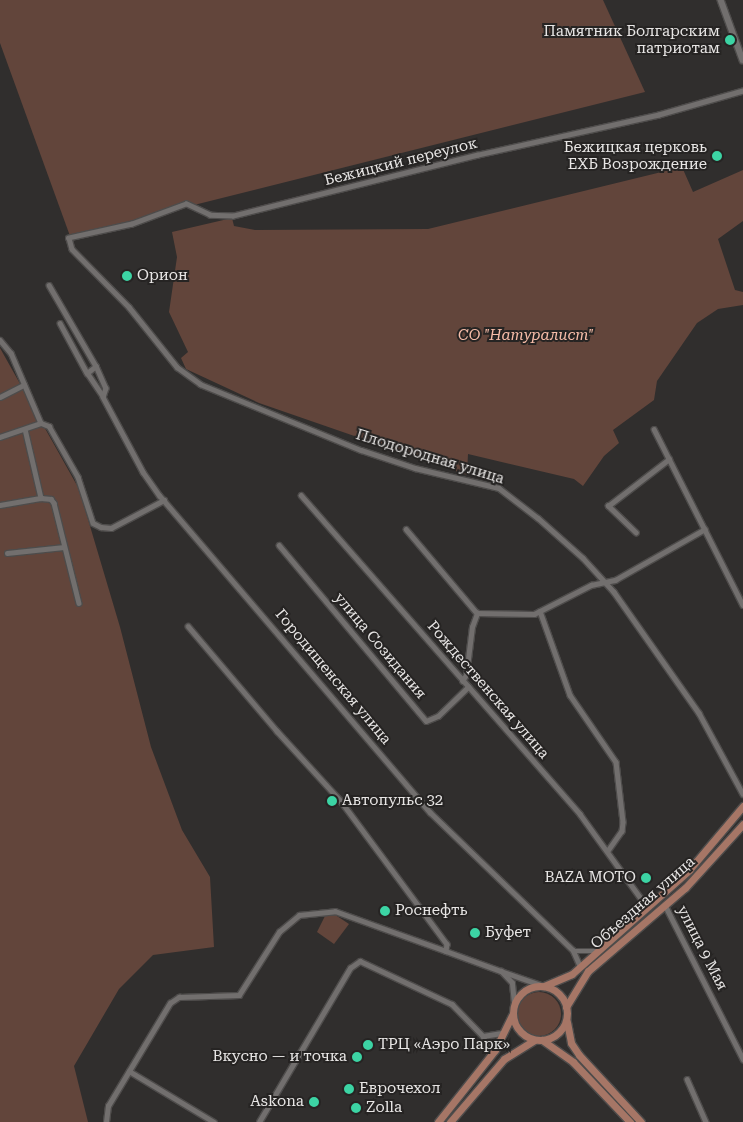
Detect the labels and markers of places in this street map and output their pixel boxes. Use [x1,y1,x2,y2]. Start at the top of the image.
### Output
place label: Памятник Болгарским патриотам [544,22,720,57]
marker: Памятник Болгарским патриотам [724,34,736,46]
place label: Бежицкая церковь ЕХБ Возрождение [564,138,707,173]
marker: Бежицкая церковь ЕХБ Возрождение [711,150,723,162]
place label: Орион [137,267,188,285]
marker: Орион [121,270,133,282]
place label: Автопульс 32 [342,792,443,810]
marker: Автопульс 32 [326,795,338,807]
place label: BAZA MOTO [544,869,636,887]
marker: BAZA MOTO [640,872,652,884]
place label: Роснефть [395,902,467,920]
marker: Роснефть [379,905,391,917]
place label: Буфет [485,924,531,942]
marker: Буфет [469,927,481,939]
place label: ТРЦ «Аэро Парк» [378,1036,510,1054]
marker: ТРЦ «Аэро Парк» [362,1039,374,1051]
place label: Вкусно — и точка [212,1048,347,1066]
marker: Вкусно — и точка [351,1051,363,1063]
place label: Еврочехол [359,1080,441,1098]
marker: Еврочехол [343,1083,355,1095]
place label: Askona [250,1093,304,1111]
marker: Askona [308,1096,320,1108]
place label: Zolla [366,1099,402,1117]
marker: Zolla [350,1102,362,1114]

